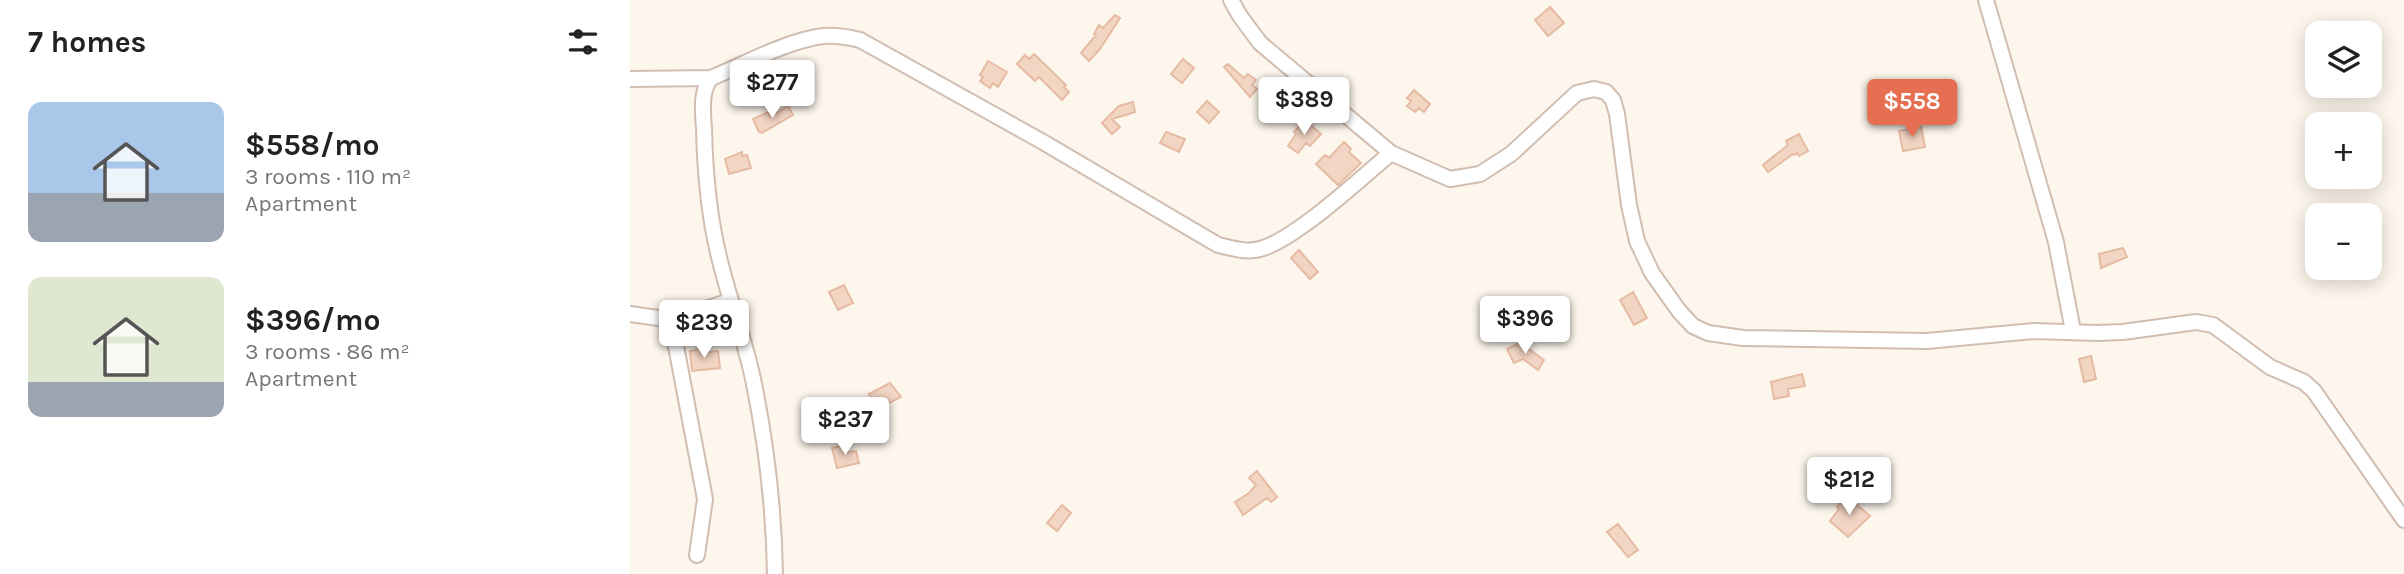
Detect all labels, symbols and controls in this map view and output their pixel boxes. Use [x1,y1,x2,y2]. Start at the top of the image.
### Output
map controls [2305,21,2382,280]
button: layers [2305,21,2382,98]
icon: filters [564,23,602,61]
text: 7 homes [28,24,146,60]
pin: $277 [731,60,813,120]
text: $277 [746,69,798,96]
pin: $389 [1263,78,1345,137]
pin: $558 [1871,80,1953,139]
text: $389 [1274,86,1334,113]
text: $558 [1883,88,1941,115]
button: + [2305,112,2382,189]
text: $558/mo [245,127,380,163]
icon: home [84,130,168,214]
text: 3 rooms · 110 m² [245,163,411,190]
text: Apartment [245,190,357,217]
button: − [2305,203,2382,280]
pin: $396 [1484,296,1566,356]
pin: $239 [663,300,745,360]
text: $396/mo [245,302,380,338]
icon: home [84,305,168,389]
text: $396 [1496,305,1554,332]
text: $239 [675,309,733,336]
text: 3 rooms · 86 m² [245,338,410,365]
text: Apartment [245,365,357,392]
pin: $237 [804,398,886,457]
text: $237 [817,406,873,433]
pin: $212 [1808,458,1890,517]
text: $212 [1823,466,1875,493]

